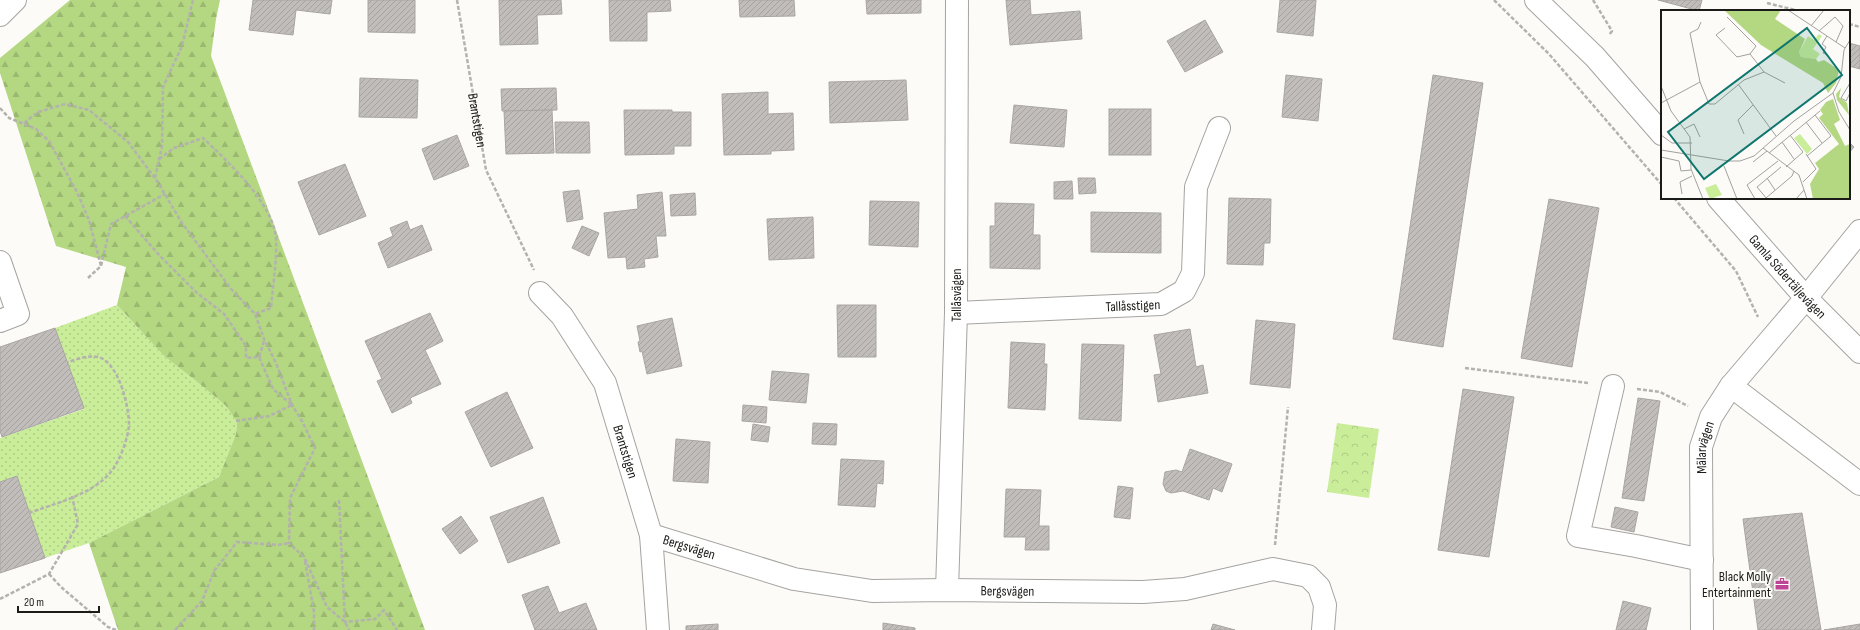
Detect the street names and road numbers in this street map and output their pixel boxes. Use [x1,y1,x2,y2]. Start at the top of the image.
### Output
street label: Brantstigen [465,92,491,149]
street label: Gamla Södertäljevägen [1746,231,1830,322]
street label: Tallåsvägen [947,268,965,322]
street label: Tallåsstigen [1105,296,1161,315]
street label: Mälarvägen [1693,419,1718,474]
street label: Brantstigen [610,423,642,480]
street label: Bergsvägen [661,531,717,563]
street label: Bergsvägen [980,582,1034,599]

